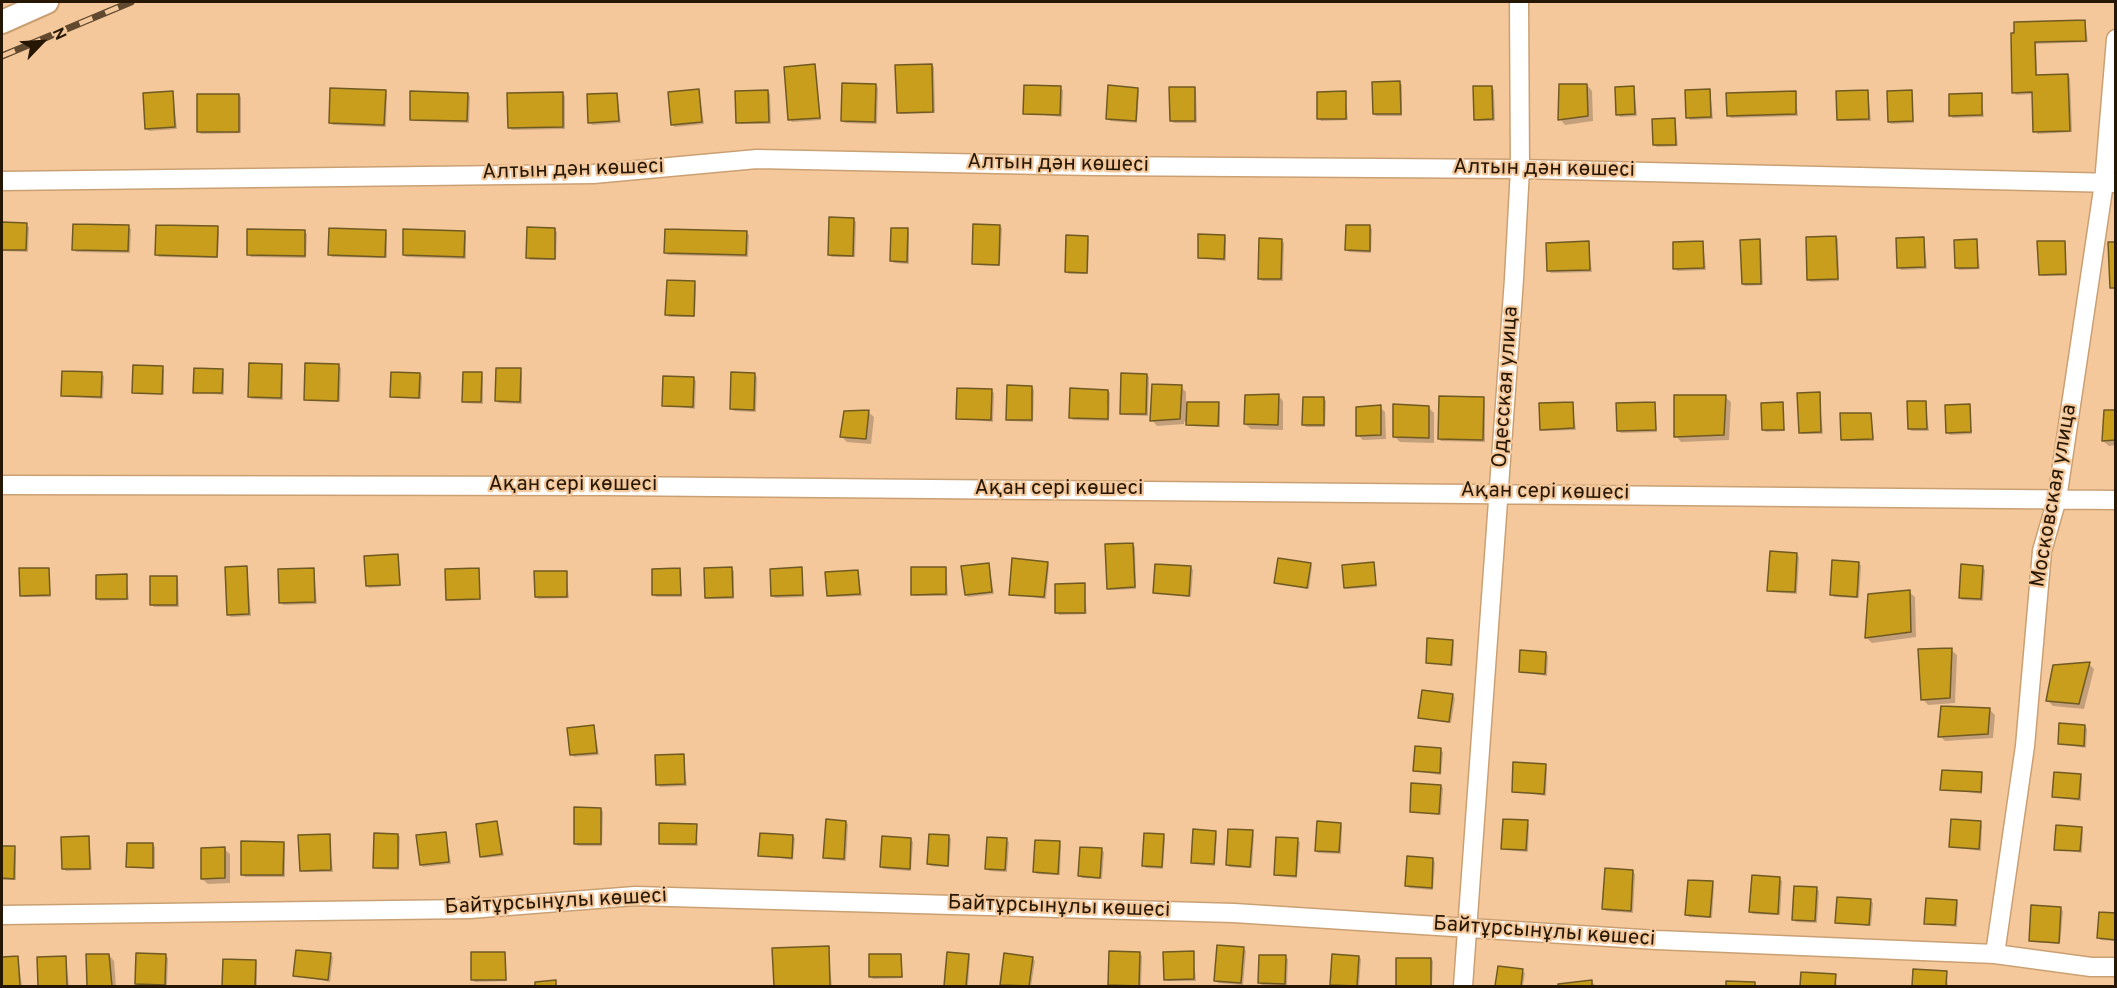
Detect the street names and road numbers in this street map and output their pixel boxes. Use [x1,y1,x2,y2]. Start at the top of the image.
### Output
street label: Алтын дән көшесі [967,151,1149,179]
street label: Алтын дән көшесі [482,155,664,187]
street label: Алтын дән көшесі [1453,156,1635,184]
street label: Одесская улица [1489,305,1525,469]
street label: Московская улица [2026,402,2084,590]
street label: Ақан сері көшесі [489,473,657,499]
street label: Ақан сері көшесі [975,477,1143,503]
street label: Ақан сері көшесі [1460,479,1630,507]
street label: Байтұрсынұлы көшесі [444,885,668,921]
street label: Байтұрсынұлы көшесі [947,892,1171,924]
street label: Байтұрсынұлы көшесі [1432,913,1656,953]

